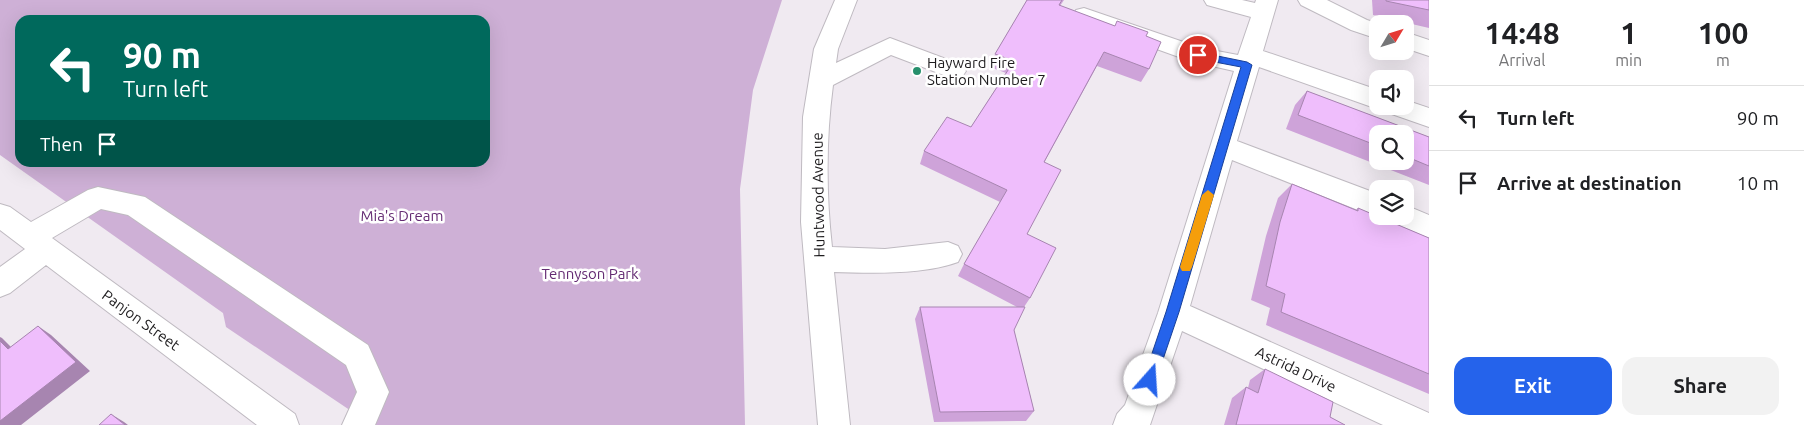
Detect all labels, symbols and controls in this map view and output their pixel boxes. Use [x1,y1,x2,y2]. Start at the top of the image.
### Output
north arrow [1369,15,1414,60]
map controls [1369,15,1414,225]
text: 14:48 [1485,16,1560,50]
text: 1 [1620,16,1637,50]
text: 100 [1698,16,1748,50]
pin [1177,34,1219,76]
icon: left [40,35,105,100]
text: 90 m [123,35,201,75]
icon: arrive [1184,41,1212,69]
text: Arrival [1499,51,1545,69]
text: min [1615,51,1642,69]
text: m [1716,51,1730,69]
place label: Hayward Fire Station Number 7 [927,54,1046,88]
marker: Hayward Fire Station Number 7 [911,65,923,77]
button: sound [1369,70,1414,115]
text: Turn left [123,76,208,101]
icon: left [1454,104,1482,132]
text: Turn left [1497,107,1575,129]
text: 90 m [1737,107,1779,129]
button: search [1369,125,1414,170]
icon: arrive [93,130,121,158]
street label: Huntwood Avenue [808,132,828,258]
text: Then [40,133,83,155]
icon: arrive [1454,169,1482,197]
text: Arrive at destination [1497,172,1682,194]
text: 10 m [1737,172,1779,194]
button: layers [1369,180,1414,225]
park label: Mia's Dream [361,207,443,224]
park label: Tennyson Park [541,265,639,282]
street label: Panjon Street [99,286,183,354]
street label: Astrida Drive [1253,343,1339,395]
position arrow [1123,353,1175,405]
button: Exit [1454,357,1612,415]
button: Share [1622,357,1779,415]

